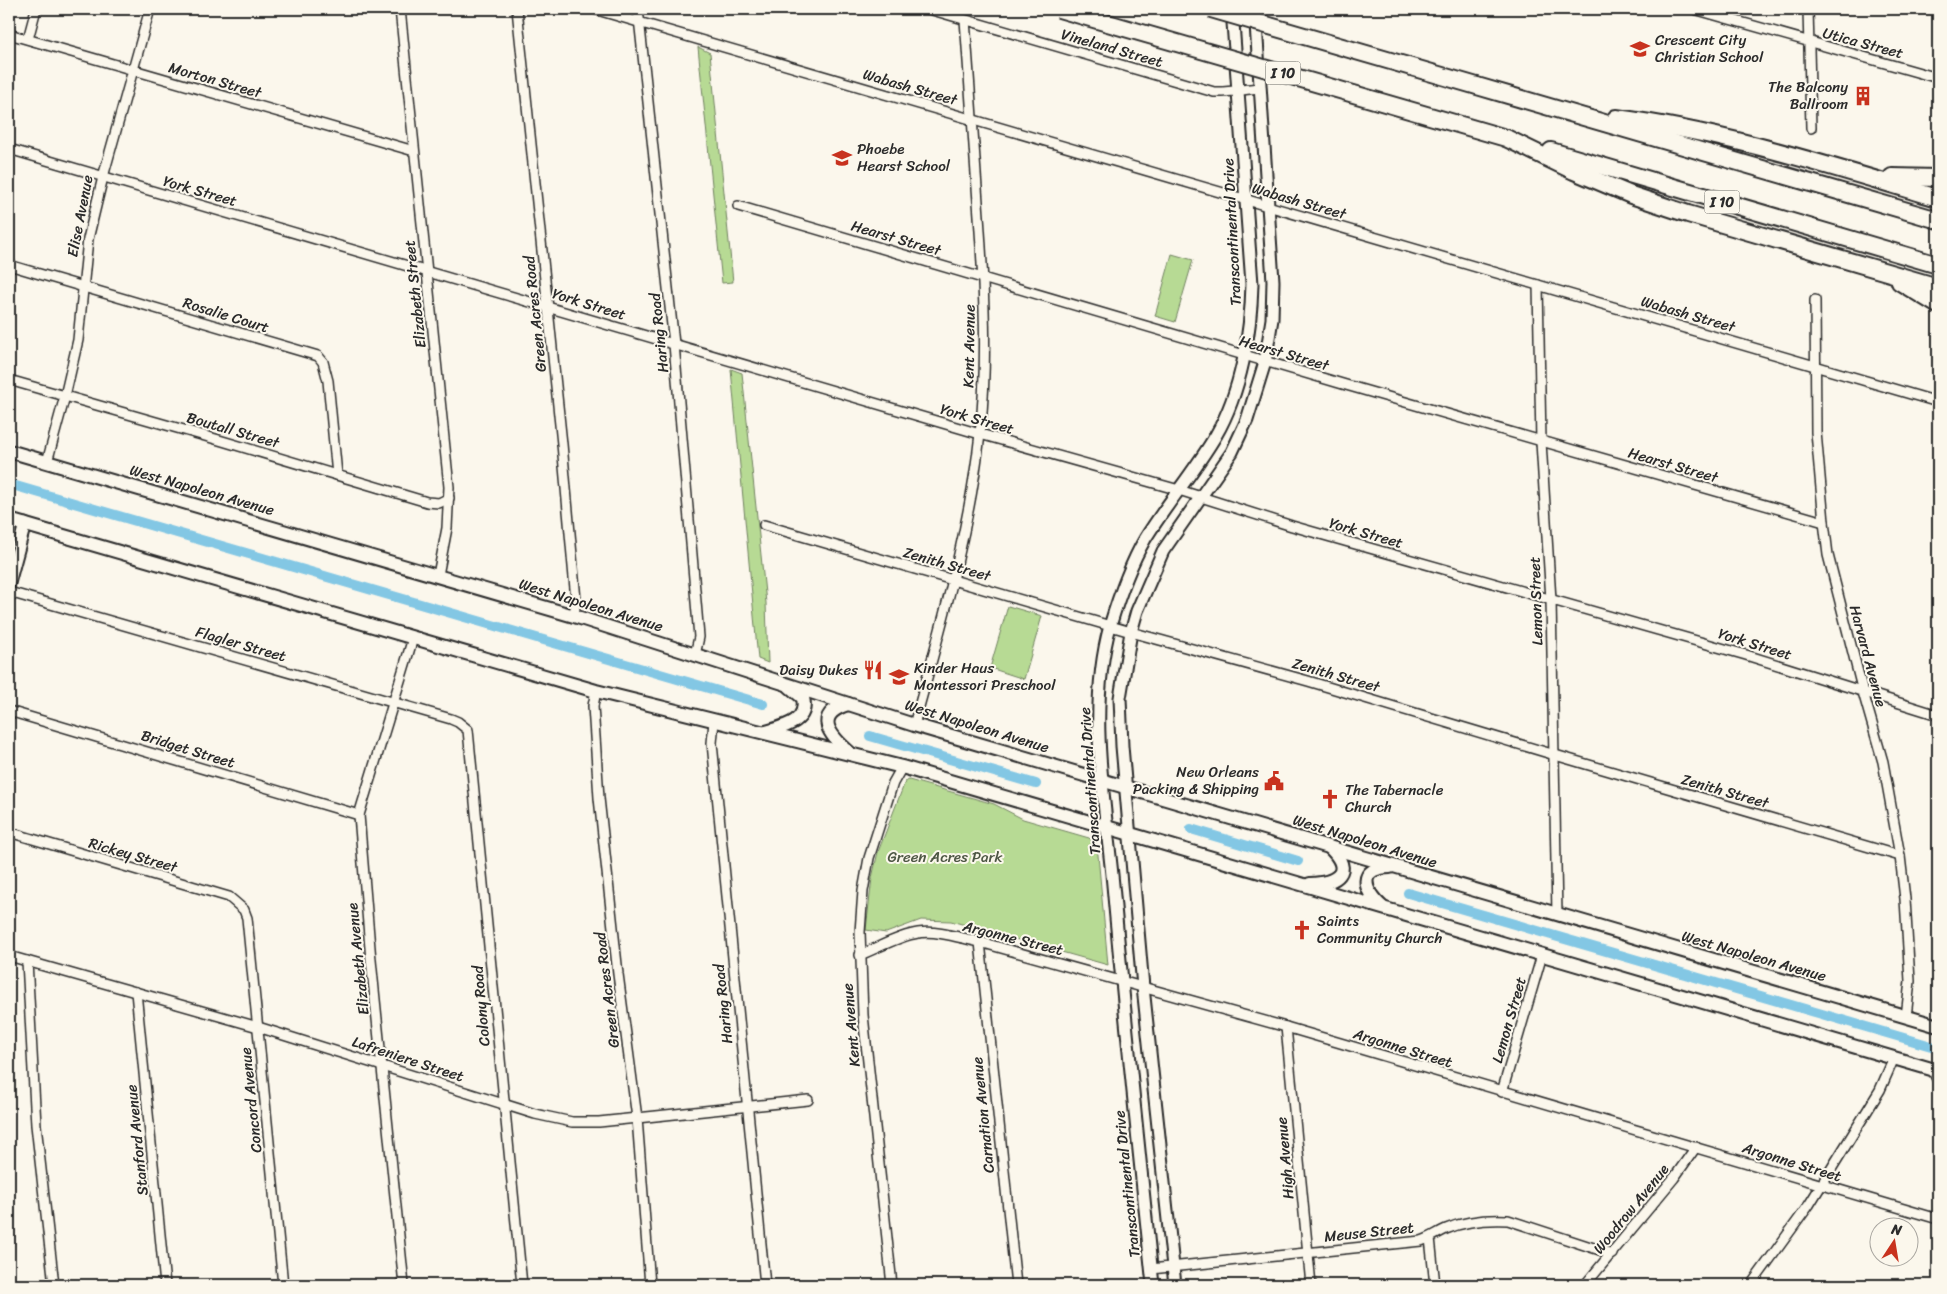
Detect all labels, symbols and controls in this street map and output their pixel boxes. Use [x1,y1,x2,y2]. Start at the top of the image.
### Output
street label: Utica Street [1820,20,1907,66]
street label: Vineland Street [1058,21,1166,75]
place label: Crescent City Christian School [1655,27,1764,70]
school or university icon: Crescent City Christian School [1629,38,1651,60]
street label: Morton Street [166,54,265,106]
street label: Wabash Street [860,61,961,113]
road number: I 10 [1266,62,1300,84]
place label: The Balcony Ballroom [1768,74,1848,117]
building icon: The Balcony Ballroom [1852,85,1874,107]
place label: Phoebe Hearst School [857,136,951,179]
school or university icon: Phoebe Hearst School [831,147,853,169]
street label: Transcontinental Drive [1215,157,1249,307]
street label: York Street [160,168,240,214]
street label: Elise Avenue [59,172,101,259]
street label: Wabash Street [1249,175,1350,227]
road number: I 10 [1704,190,1740,213]
street label: Hearst Street [848,213,945,263]
street label: Elizabeth Street [396,238,434,349]
street label: Green Acres Road [516,254,554,373]
street label: York Street [549,280,630,328]
street label: Wabash Street [1638,288,1739,340]
street label: Rosalie Court [180,290,273,341]
street label: Haring Road [642,291,676,374]
street label: Kent Avenue [955,304,983,388]
street label: Hearst Street [1236,328,1333,378]
street label: York Street [937,396,1017,442]
street label: Boutall Street [184,404,283,456]
street label: Hearst Street [1625,440,1722,490]
street label: West Napoleon Avenue [127,457,278,523]
street label: York Street [1326,510,1406,556]
street label: Zenith Street [900,539,995,589]
street label: Lemon Street [1521,556,1551,646]
street label: West Napoleon Avenue [516,571,667,639]
street label: Harvard Avenue [1842,602,1894,710]
street label: Flagler Street [193,619,290,669]
street label: York Street [1715,620,1796,668]
street label: Zenith Street [1289,650,1384,700]
place label: Kinder Haus Montessori Preschool [914,655,1056,698]
place label: Daisy Dukes [779,657,858,683]
restaurant icon: Daisy Dukes [862,659,884,681]
school or university icon: Kinder Haus Montessori Preschool [888,666,910,688]
street label: West Napoleon Avenue [902,692,1053,760]
street label: Transcontinental Drive [1072,706,1108,856]
street label: Bridget Street [138,722,239,776]
place label: New Orleans Packing & Shipping [1133,759,1259,802]
street label: Zenith Street [1678,766,1773,816]
public building icon: New Orleans Packing & Shipping [1263,770,1285,792]
place label: The Tabernacle Church [1345,777,1444,820]
church icon: The Tabernacle Church [1319,788,1341,810]
street label: West Napoleon Avenue [1290,807,1441,875]
street label: Rickey Street [86,830,181,880]
park label: Green Acres Park [887,844,1004,870]
street label: Elizabeth Avenue [339,902,377,1016]
place label: Saints Community Church [1317,908,1442,951]
street label: Argonne Street [959,913,1066,963]
church icon: Saints Community Church [1291,919,1313,941]
street label: West Napoleon Avenue [1679,923,1830,989]
street label: Green Acres Road [587,929,627,1049]
street label: Haring Road [706,962,740,1045]
street label: Colony Road [464,964,497,1047]
street label: Lemon Street [1484,973,1534,1066]
street label: Kent Avenue [834,982,868,1068]
street label: Argonne Street [1349,1020,1456,1076]
street label: Lafreniere Street [349,1029,468,1089]
street label: Concord Avenue [232,1046,269,1154]
street label: Carnation Avenue [964,1055,1002,1174]
street label: Stanford Avenue [118,1083,156,1197]
street label: Transcontinental Drive [1106,1109,1148,1259]
street label: High Avenue [1268,1116,1302,1200]
street label: Argonne Street [1738,1134,1845,1190]
street label: Woodrow Avenue [1586,1158,1676,1260]
street label: Meuse Street [1323,1214,1416,1250]
north arrow [1870,1216,1920,1266]
text: N [1888,1216,1904,1243]

